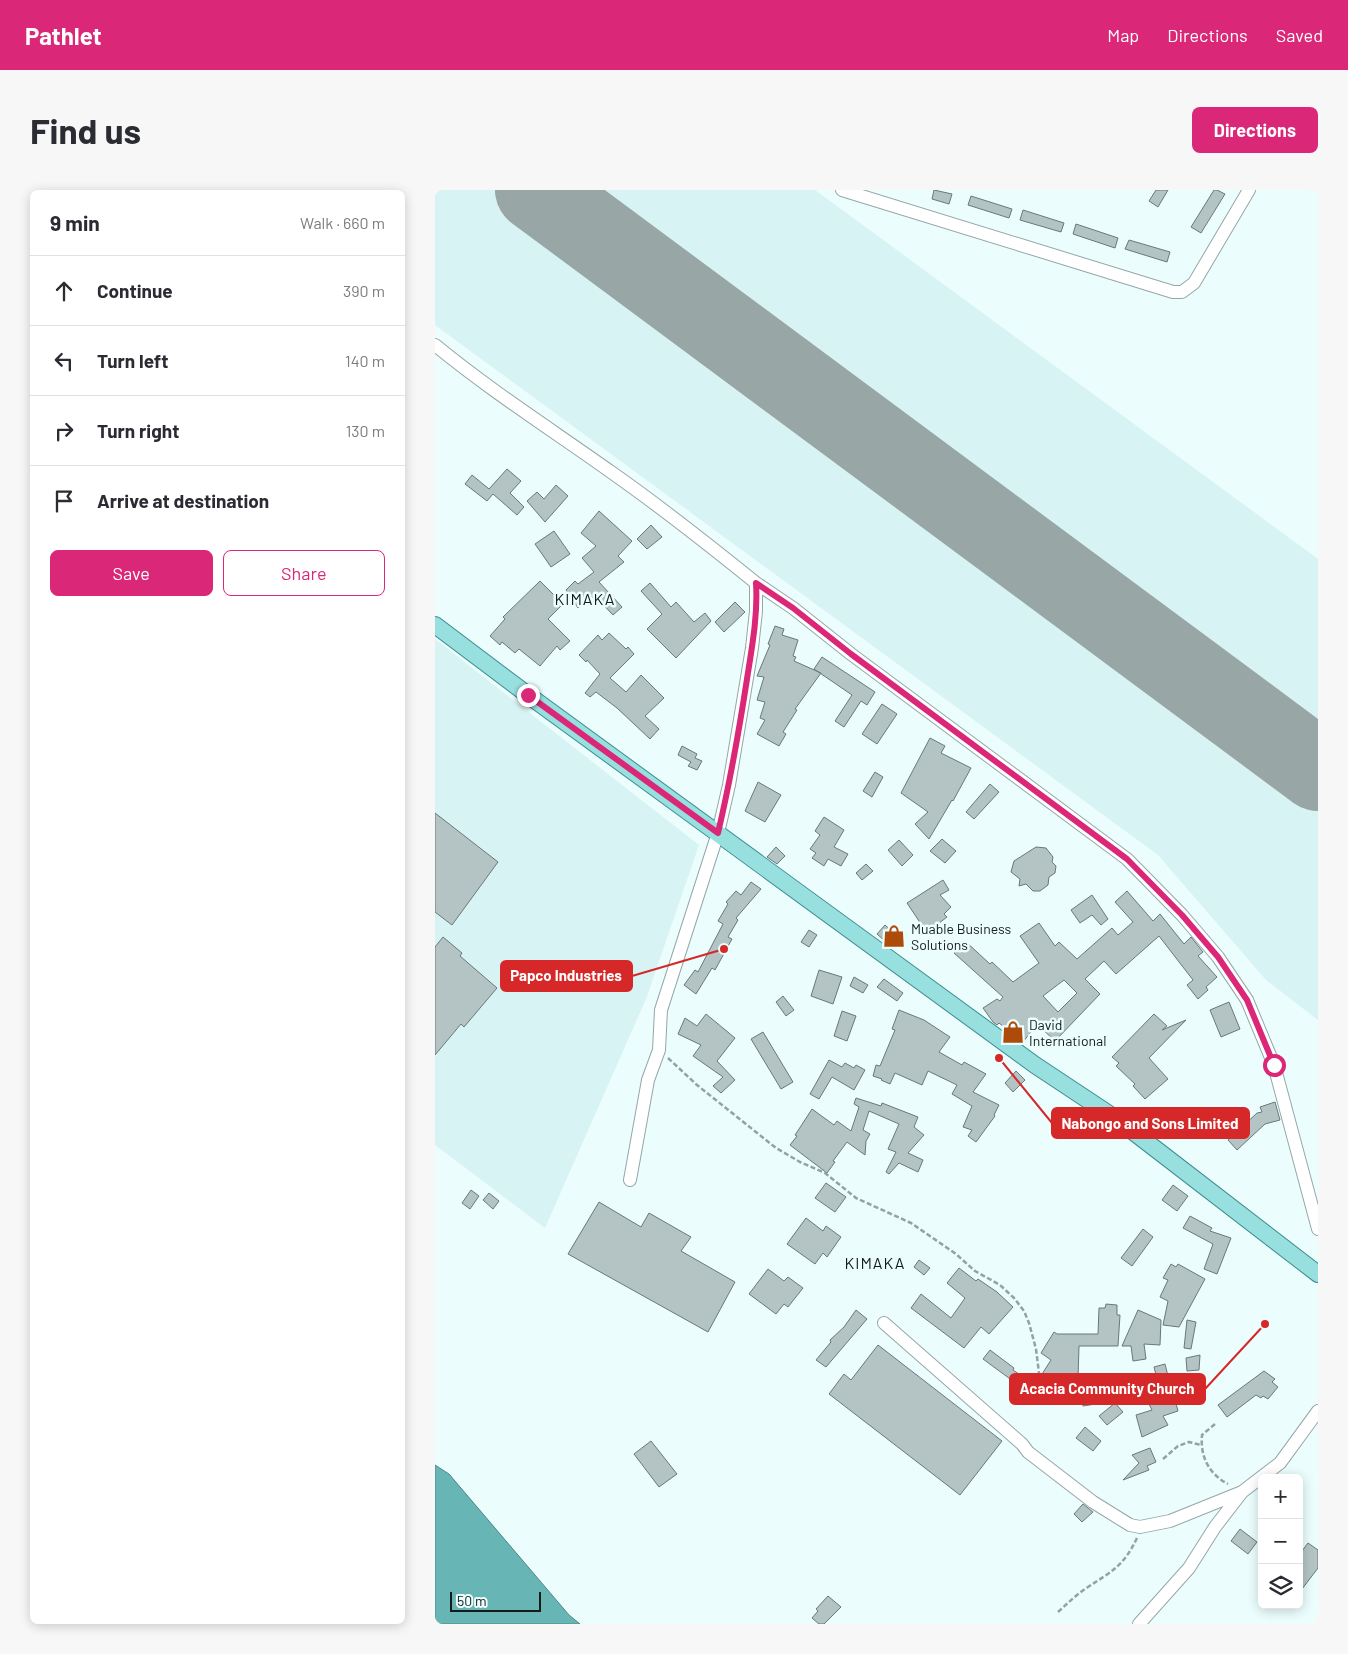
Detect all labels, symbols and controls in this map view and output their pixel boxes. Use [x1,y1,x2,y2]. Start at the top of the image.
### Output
text: Pathlet [25,21,102,50]
text: Map [1107,24,1139,46]
text: Directions [1167,24,1248,46]
text: Saved [1276,24,1323,46]
button: Directions [1192,107,1318,153]
text: Find us [30,109,141,151]
text: 9 min [50,210,100,235]
text: Walk · 660 m [300,213,385,232]
icon: ahead [50,277,78,305]
text: Continue [97,279,173,302]
text: 390 m [343,281,385,300]
icon: left [50,347,78,375]
text: Turn left [97,349,168,372]
text: 140 m [345,351,385,370]
icon: right [50,417,78,445]
text: Turn right [97,419,179,442]
text: 130 m [346,421,385,440]
icon: arrive [50,487,78,515]
text: Arrive at destination [97,489,269,512]
button: Save [50,550,213,596]
button: Share [223,550,385,596]
district label: KIMAKA [555,589,616,608]
route end [517,684,540,707]
place label: Muable Business Solutions [911,920,1011,953]
shop icon: Muable Business Solutions [881,923,907,949]
callout: Papco Industries [501,961,632,991]
text: Papco Industries [510,966,622,984]
place label: David International [1029,1016,1106,1049]
shop icon: David International [1000,1019,1026,1045]
route start [1263,1054,1286,1077]
callout: Nabongo and Sons Limited [1052,1108,1249,1138]
text: Nabongo and Sons Limited [1061,1114,1239,1132]
district label: KIMAKA [845,1253,906,1272]
callout: Acacia Community Church [1010,1374,1205,1404]
text: Acacia Community Church [1020,1379,1194,1397]
map controls [1258,1474,1303,1609]
button: + [1258,1474,1303,1519]
button: − [1258,1519,1303,1564]
button: layers [1258,1564,1303,1609]
scale bar [450,1589,541,1612]
text: 50 m [457,1592,486,1609]

